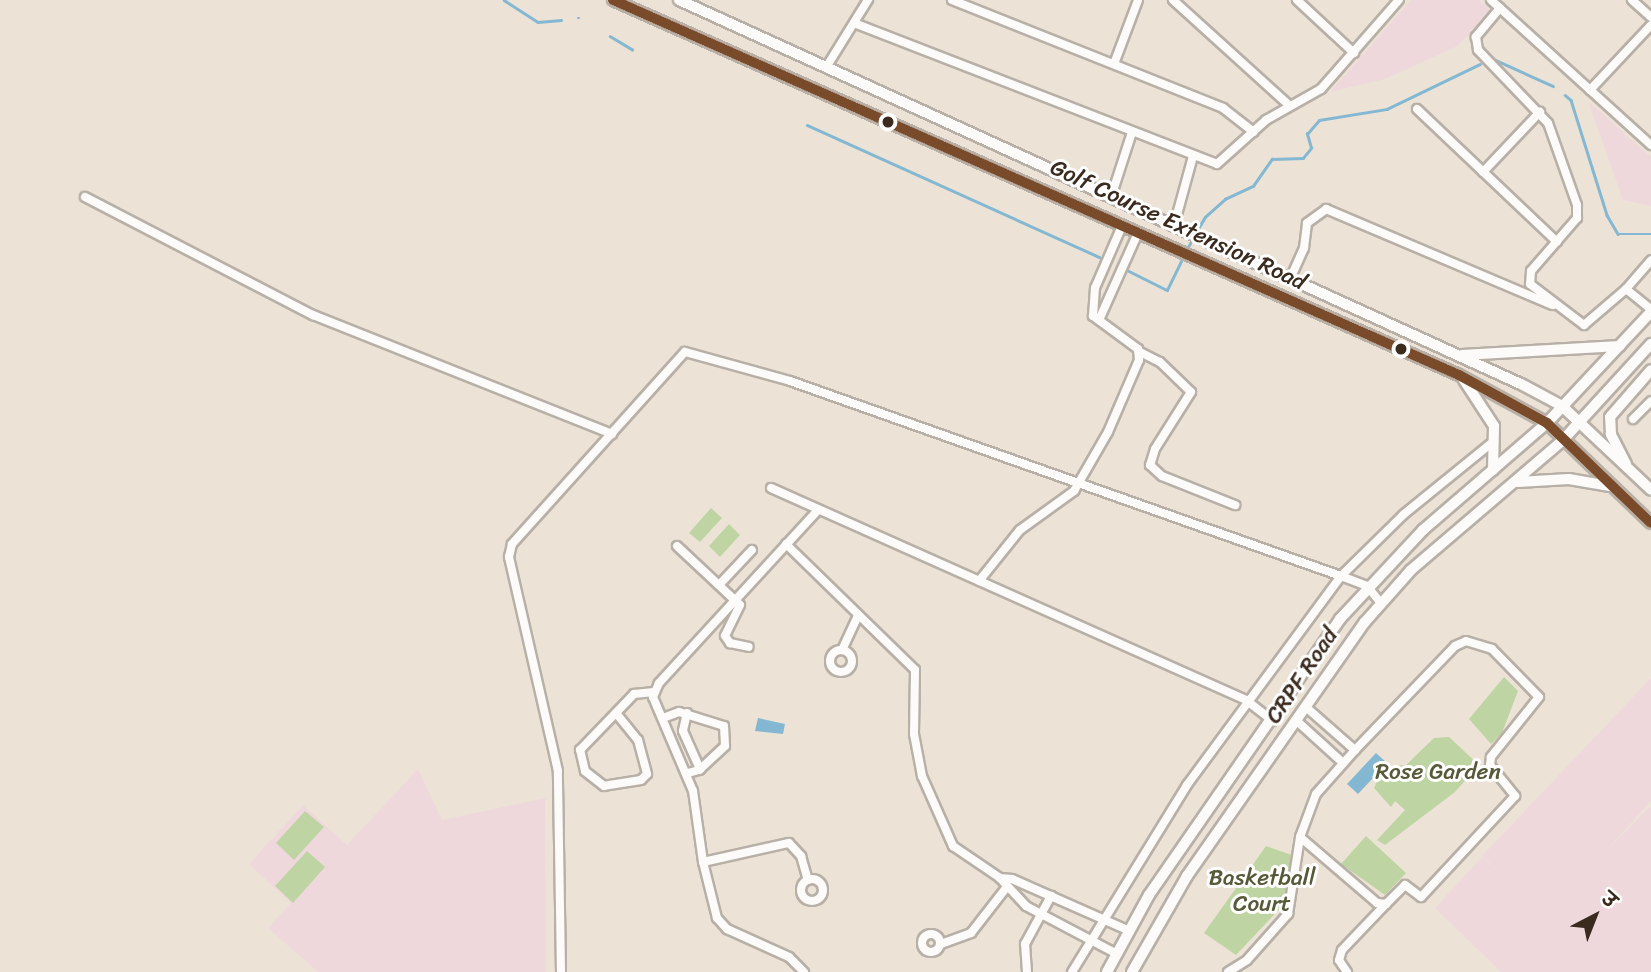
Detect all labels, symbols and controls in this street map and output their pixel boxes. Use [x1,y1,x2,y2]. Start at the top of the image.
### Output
unlabelled marker [881,115,895,129]
street label: Golf Course Extension Road [1046,154,1310,296]
unlabelled marker [1394,342,1408,356]
street label: CRPF Road [1260,623,1344,729]
park label: Rose Garden [1375,758,1501,786]
park label: Basketball Court [1208,864,1316,918]
north arrow [1560,881,1630,951]
text: उ [1594,884,1625,917]

